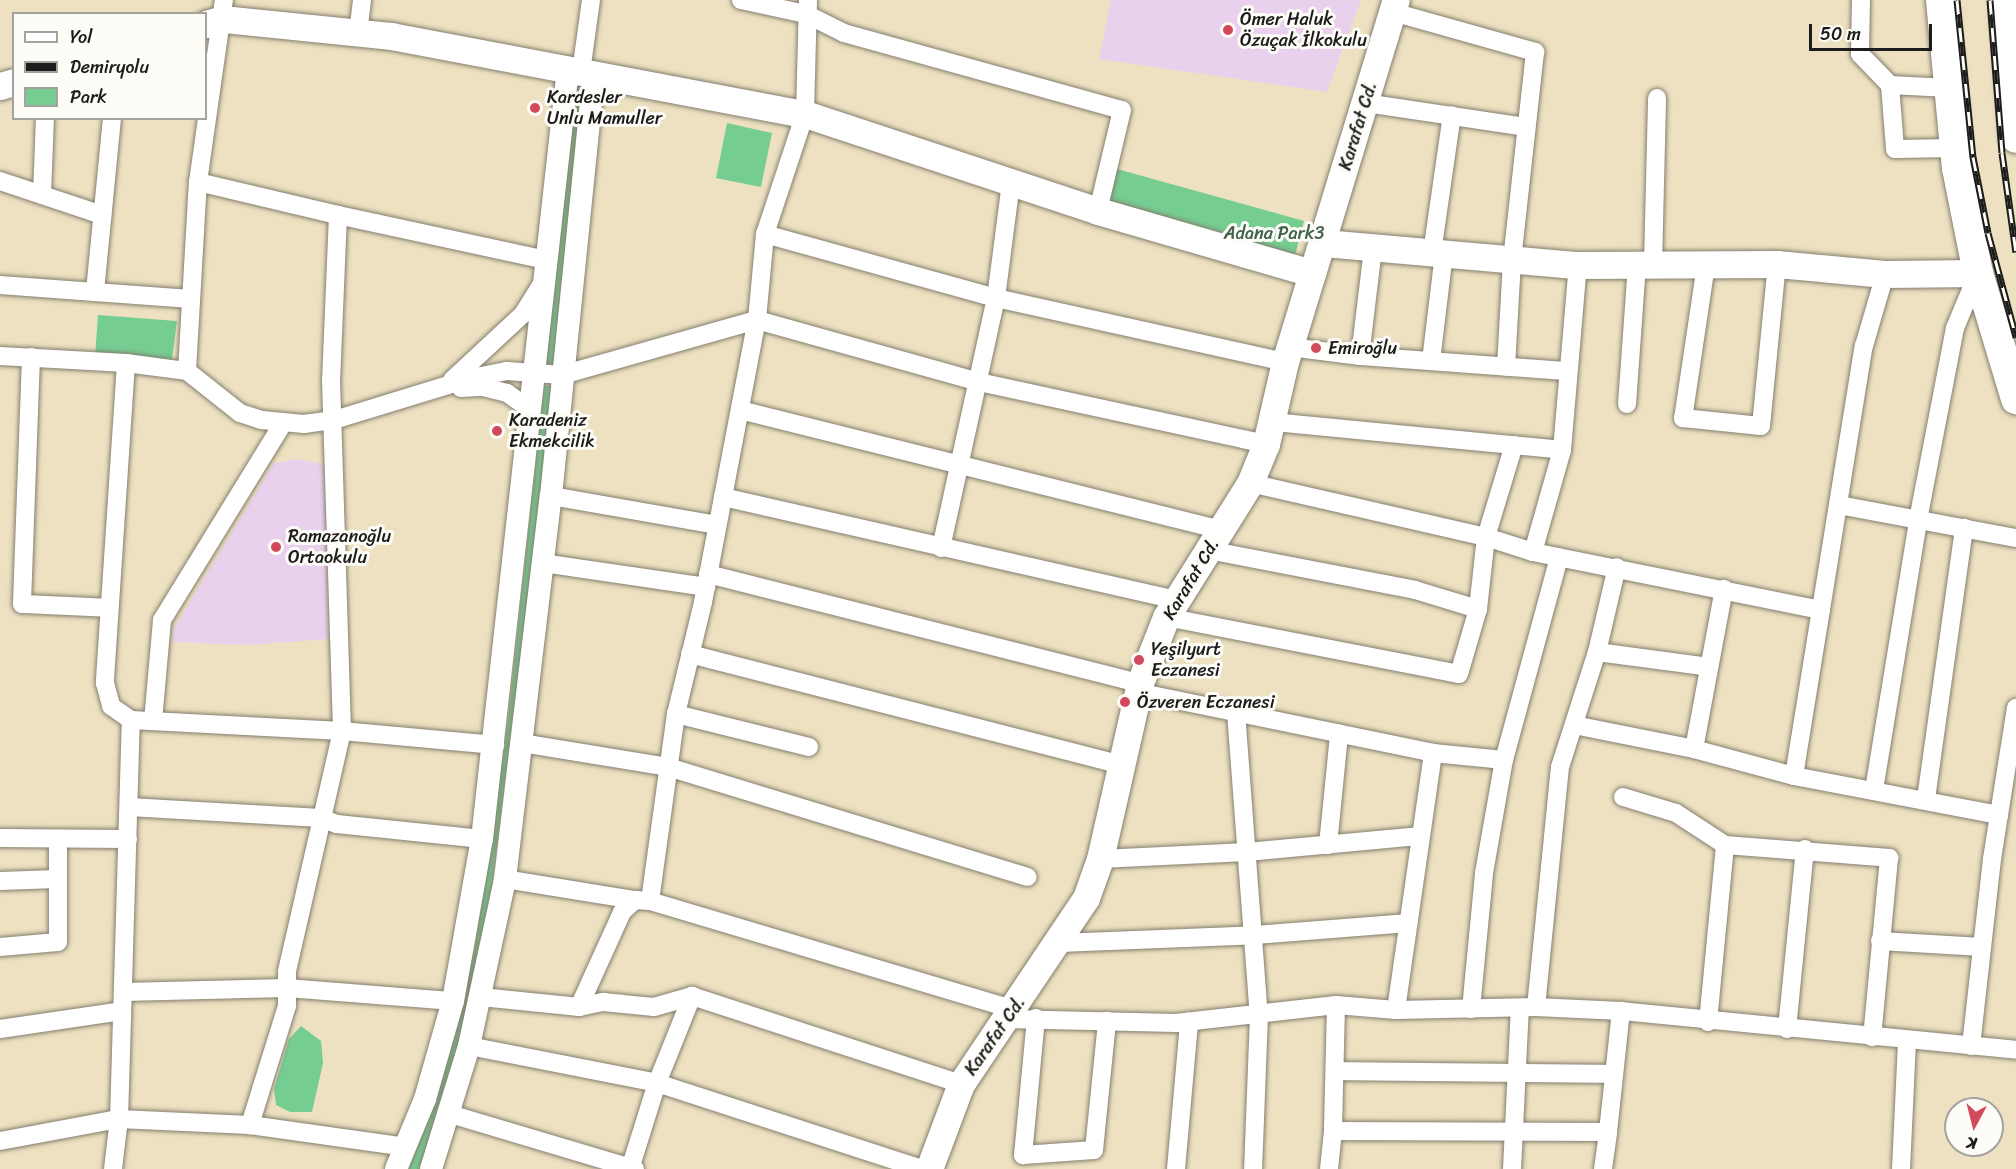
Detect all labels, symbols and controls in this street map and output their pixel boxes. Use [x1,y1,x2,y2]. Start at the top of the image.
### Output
place label: Ömer Haluk Özuçak İlkokulu [1240,9,1367,52]
legend [12,12,207,120]
scale bar [1812,12,1935,50]
text: 50 m [1820,18,1861,50]
text: Yol [70,21,92,53]
marker: Ömer Haluk Özuçak İlkokulu [1221,23,1235,37]
text: Demiryolu [70,51,149,83]
street label: Karafat Cd. [1334,79,1382,173]
text: Park [70,81,107,113]
place label: Kardesler Unlu Mamuller [547,87,662,130]
marker: Kardesler Unlu Mamuller [528,101,542,115]
park label: Adana Park3 [1224,222,1324,244]
place label: Emiroğlu [1328,337,1397,359]
marker: Emiroğlu [1309,341,1323,355]
place label: Karadeniz Ekmekcilik [509,410,595,452]
marker: Karadeniz Ekmekcilik [490,424,504,438]
place label: Ramazanoğlu Ortaokulu [288,526,391,568]
street label: Karafat Cd. [1158,534,1224,624]
marker: Ramazanoğlu Ortaokulu [269,540,283,554]
place label: Yeşilyurt Eczanesi [1151,639,1221,682]
marker: Yeşilyurt Eczanesi [1132,653,1146,667]
place label: Özveren Eczanesi [1137,691,1275,713]
marker: Özveren Eczanesi [1118,695,1132,709]
street label: Karafat Cd. [960,992,1030,1080]
north arrow [1944,1097,2004,1157]
text: K [1965,1128,1979,1158]

